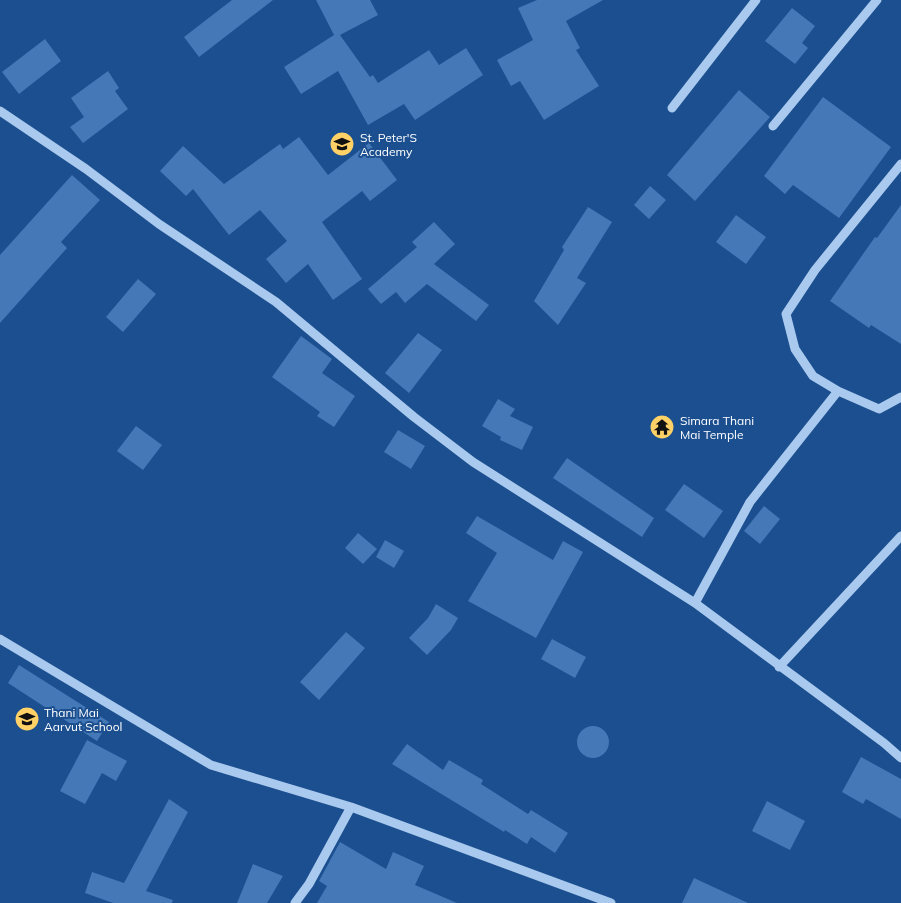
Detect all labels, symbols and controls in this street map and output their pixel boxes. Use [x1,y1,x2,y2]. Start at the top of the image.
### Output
place label: St. Peter'S Academy [360,130,417,159]
school or university icon: St. Peter'S Academy [329,131,355,157]
place label: Simara Thani Mai Temple [680,413,754,442]
temple icon: Simara Thani Mai Temple [649,414,675,440]
place label: Thani Mai Aarvut School [44,705,122,734]
school or university icon: Thani Mai Aarvut School [14,706,40,732]

